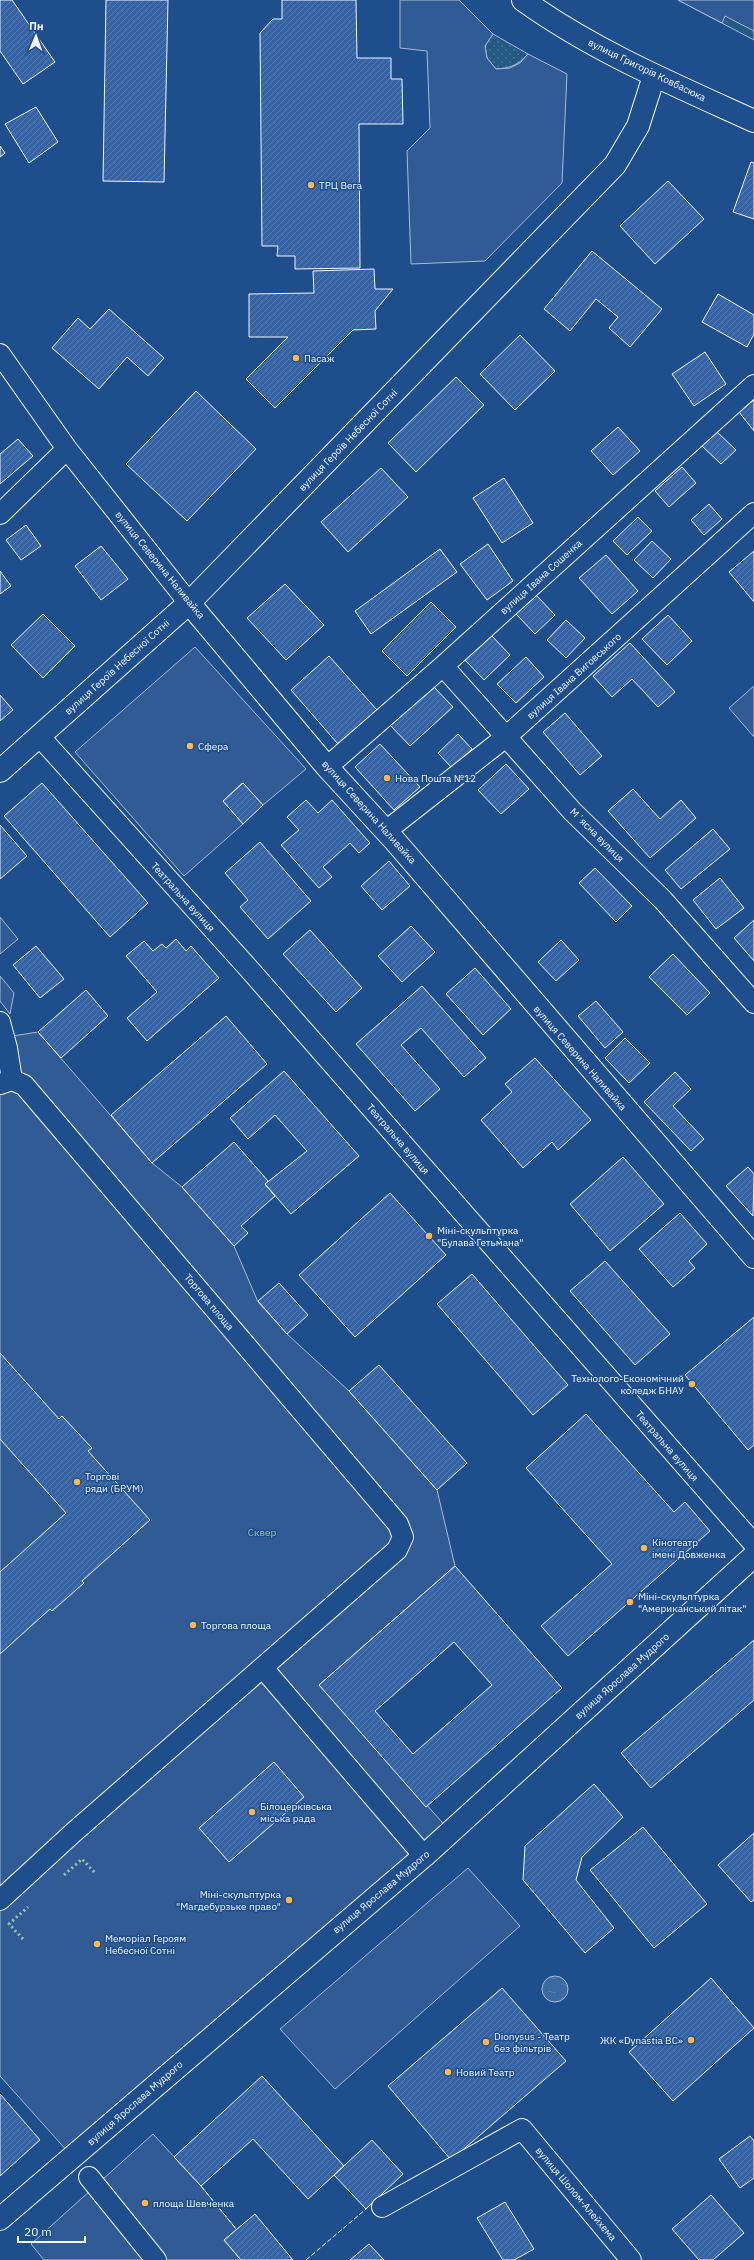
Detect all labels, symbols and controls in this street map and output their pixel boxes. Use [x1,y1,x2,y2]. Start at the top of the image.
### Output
north arrow [16,16,56,56]
text: Пн [29,19,44,33]
street label: вулиця Григорія Ковбасюка [586,36,709,105]
place label: ТРЦ Вега [319,179,363,192]
marker: ТРЦ Вега [306,180,316,190]
place label: Пасаж [304,352,335,365]
marker: Пасаж [291,353,301,363]
street label: вулиця Героїв Небесної Сотні [296,386,400,494]
street label: вулиця Северина Наливайка [112,508,208,622]
street label: вулиця Івана Сошенка [497,536,585,617]
street label: вулиця Героїв Небесної Сотні [62,616,172,718]
street label: вулиця Івана Виговського [524,630,624,722]
place label: Сфера [198,740,229,753]
marker: Сфера [185,741,195,751]
street label: вулиця Северина Наливайка [319,757,419,867]
place label: Нова Пошта №12 [395,772,476,785]
marker: Нова Пошта №12 [382,773,392,783]
street label: Мʼясна вулиця [567,805,627,865]
street label: Театральна вулиця [148,859,218,935]
street label: вулиця Северина Наливайка [531,1003,630,1114]
street label: Театральна вулиця [364,1101,432,1177]
place label: Міні-скульптурка "Булава Гетьмана" [437,1224,523,1249]
marker: Міні-скульптурка "Булава Гетьмана" [424,1231,434,1241]
street label: Торгова площа [182,1271,237,1334]
place label: Технолого-Економічний коледж БНАУ [571,1372,684,1397]
marker: Технолого-Економічний коледж БНАУ [687,1379,697,1389]
street label: Театральна вулиця [633,1408,701,1484]
place label: Торгові ряди (БРУМ) [85,1470,144,1495]
marker: Торгові ряди (БРУМ) [72,1477,82,1487]
park label: Сквер [248,1526,276,1539]
place label: Кінотеатр імені Довженка [652,1536,726,1561]
marker: Кінотеатр імені Довженка [639,1543,649,1553]
place label: Міні-скульптурка "Американський літак" [638,1590,746,1615]
marker: Міні-скульптурка "Американський літак" [625,1597,635,1607]
place label: Торгова площа [201,1619,272,1632]
marker: Торгова площа [188,1620,198,1630]
street label: вулиця Ярослава Мудрого [572,1630,672,1722]
place label: Білоцерківська міська рада [260,1800,333,1825]
marker: Білоцерківська міська рада [247,1807,257,1817]
street label: вулиця Ярослава Мудрого [330,1847,432,1936]
place label: Міні-скульптурка "Магдебурзьке право" [176,1888,282,1913]
marker: Міні-скульптурка "Магдебурзьке право" [284,1895,294,1905]
place label: Меморіал Героям Небесної Сотні [105,1932,186,1957]
marker: Меморіал Героям Небесної Сотні [92,1939,102,1949]
place label: Dionysus - Театр без фільтрів [494,2030,570,2055]
place label: ЖК «Dynastia BC» [600,2034,683,2047]
marker: ЖК «Dynastia BC» [686,2035,696,2045]
marker: Dionysus - Театр без фільтрів [481,2037,491,2047]
street label: вулиця Ярослава Мудрого [84,2058,186,2148]
place label: Новий Театр [456,2066,515,2079]
marker: Новий Театр [443,2067,453,2077]
street label: вулиця Шолом-Алейхема [533,2144,620,2244]
place label: площа Шевченка [153,2197,235,2210]
marker: площа Шевченка [140,2198,150,2208]
scale bar [18,2218,85,2244]
text: 20 m [24,2224,52,2239]

